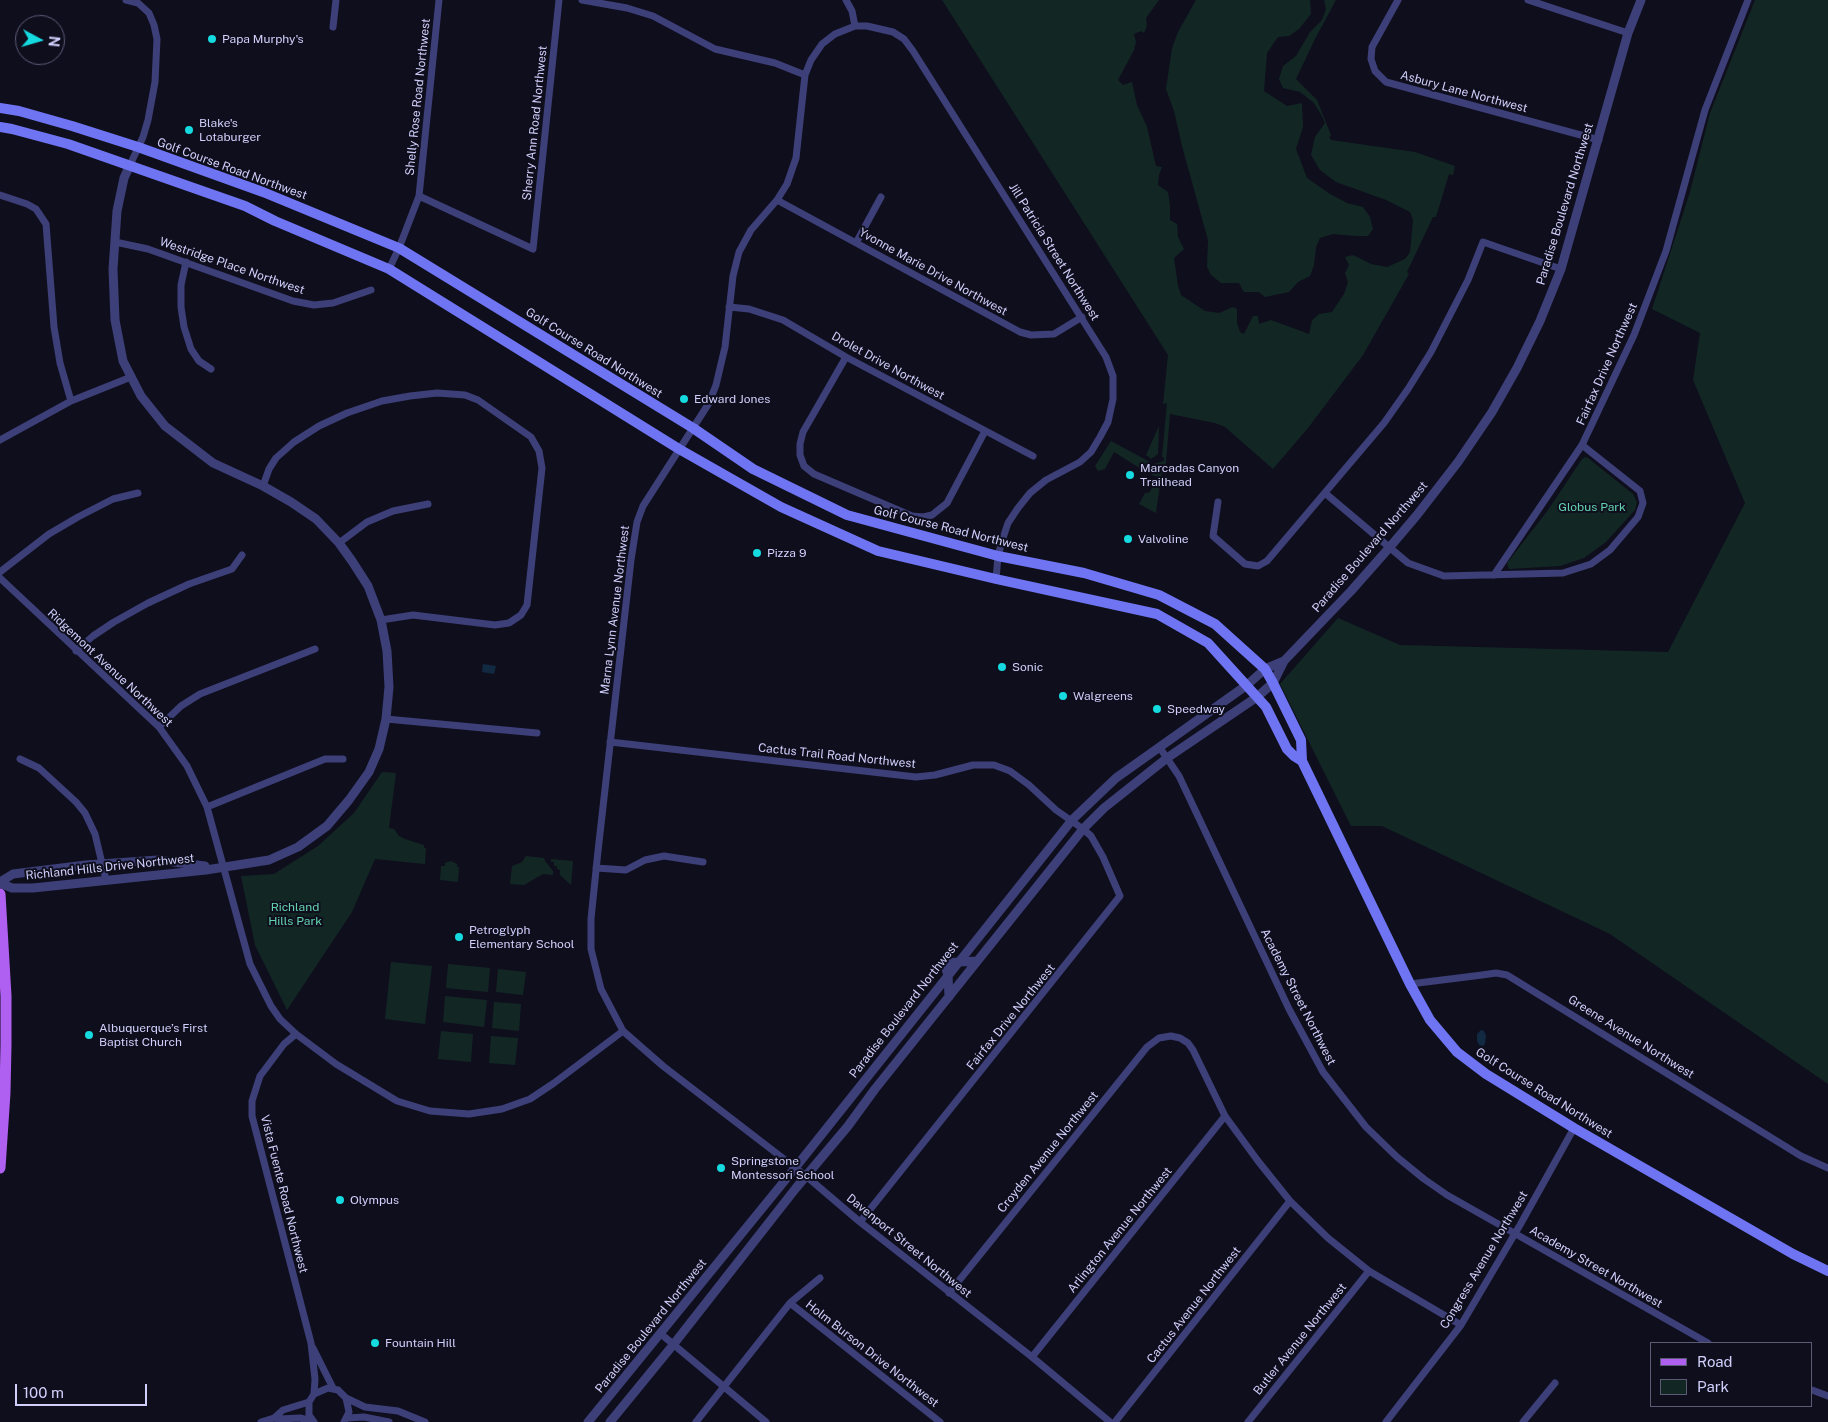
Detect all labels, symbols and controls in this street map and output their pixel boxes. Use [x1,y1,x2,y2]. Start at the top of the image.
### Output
north arrow [15,15,65,65]
street label: Shelly Rose Road Northwest [403,18,433,176]
place label: Papa Murphy's [222,32,304,46]
marker: Papa Murphy's [206,33,218,45]
text: N [45,35,62,48]
street label: Sherry Ann Road Northwest [520,45,550,201]
street label: Asbury Lane Northwest [1399,68,1529,116]
place label: Blake's Lotaburger [199,116,261,144]
street label: Paradise Boulevard Northwest [1533,121,1597,287]
marker: Blake's Lotaburger [183,124,195,136]
street label: Golf Course Road Northwest [155,135,309,203]
street label: Jill Patricia Street Northwest [1006,181,1102,323]
street label: Yvonne Marie Drive Northwest [856,225,1010,319]
street label: Westridge Place Northwest [158,234,306,298]
street label: Fairfax Drive Northwest [1574,301,1640,427]
street label: Golf Course Road Northwest [523,305,665,401]
street label: Drolet Drive Northwest [829,329,947,403]
place label: Edward Jones [694,392,770,406]
marker: Edward Jones [678,393,690,405]
place label: Marcadas Canyon Trailhead [1140,461,1239,489]
marker: Marcadas Canyon Trailhead [1124,469,1136,481]
street label: Paradise Boulevard Northwest [1309,479,1431,615]
park label: Globus Park [1558,500,1626,514]
street label: Golf Course Road Northwest [872,503,1030,555]
street label: Marna Lynn Avenue Northwest [597,525,633,695]
place label: Valvoline [1138,532,1189,546]
marker: Valvoline [1122,533,1134,545]
place label: Pizza 9 [767,546,806,560]
marker: Pizza 9 [751,547,763,559]
street label: Ridgemont Avenue Northwest [44,606,176,730]
place label: Sonic [1012,660,1043,674]
marker: Sonic [996,661,1008,673]
place label: Walgreens [1073,689,1133,703]
marker: Walgreens [1057,690,1069,702]
place label: Speedway [1167,702,1225,716]
marker: Speedway [1151,703,1163,715]
street label: Cactus Trail Road Northwest [757,741,917,771]
street label: Richland Hills Drive Northwest [25,851,195,883]
park label: Richland Hills Park [268,900,322,928]
place label: Petroglyph Elementary School [469,923,574,951]
street label: Academy Street Northwest [1257,926,1339,1068]
marker: Petroglyph Elementary School [453,931,465,943]
street label: Paradise Boulevard Northwest [846,939,962,1081]
street label: Fairfax Drive Northwest [964,961,1058,1073]
street label: Greene Avenue Northwest [1565,992,1697,1082]
place label: Albuquerque’s First Baptist Church [99,1021,208,1049]
marker: Albuquerque’s First Baptist Church [83,1029,95,1041]
street label: Golf Course Road Northwest [1473,1045,1615,1141]
street label: Croyden Avenue Northwest [995,1088,1101,1216]
street label: Vista Fuente Road Northwest [257,1113,311,1275]
place label: Springstone Montessori School [731,1154,834,1182]
marker: Springstone Montessori School [715,1162,727,1174]
street label: Arlington Avenue Northwest [1065,1164,1175,1296]
street label: Congress Avenue Northwest [1437,1188,1531,1332]
street label: Davenport Street Northwest [844,1191,974,1301]
place label: Olympus [350,1193,399,1207]
marker: Olympus [334,1194,346,1206]
street label: Academy Street Northwest [1527,1223,1665,1311]
street label: Cactus Avenue Northwest [1144,1244,1244,1366]
street label: Paradise Boulevard Northwest [592,1256,710,1396]
street label: Butler Avenue Northwest [1250,1280,1350,1398]
street label: Holm Burson Drive Northwest [803,1298,941,1410]
place label: Fountain Hill [385,1336,456,1350]
marker: Fountain Hill [369,1337,381,1349]
legend [1650,1342,1813,1407]
text: Road [1697,1353,1733,1370]
scale bar [18,1374,150,1406]
text: Park [1697,1378,1729,1395]
text: 100 m [23,1384,64,1401]

